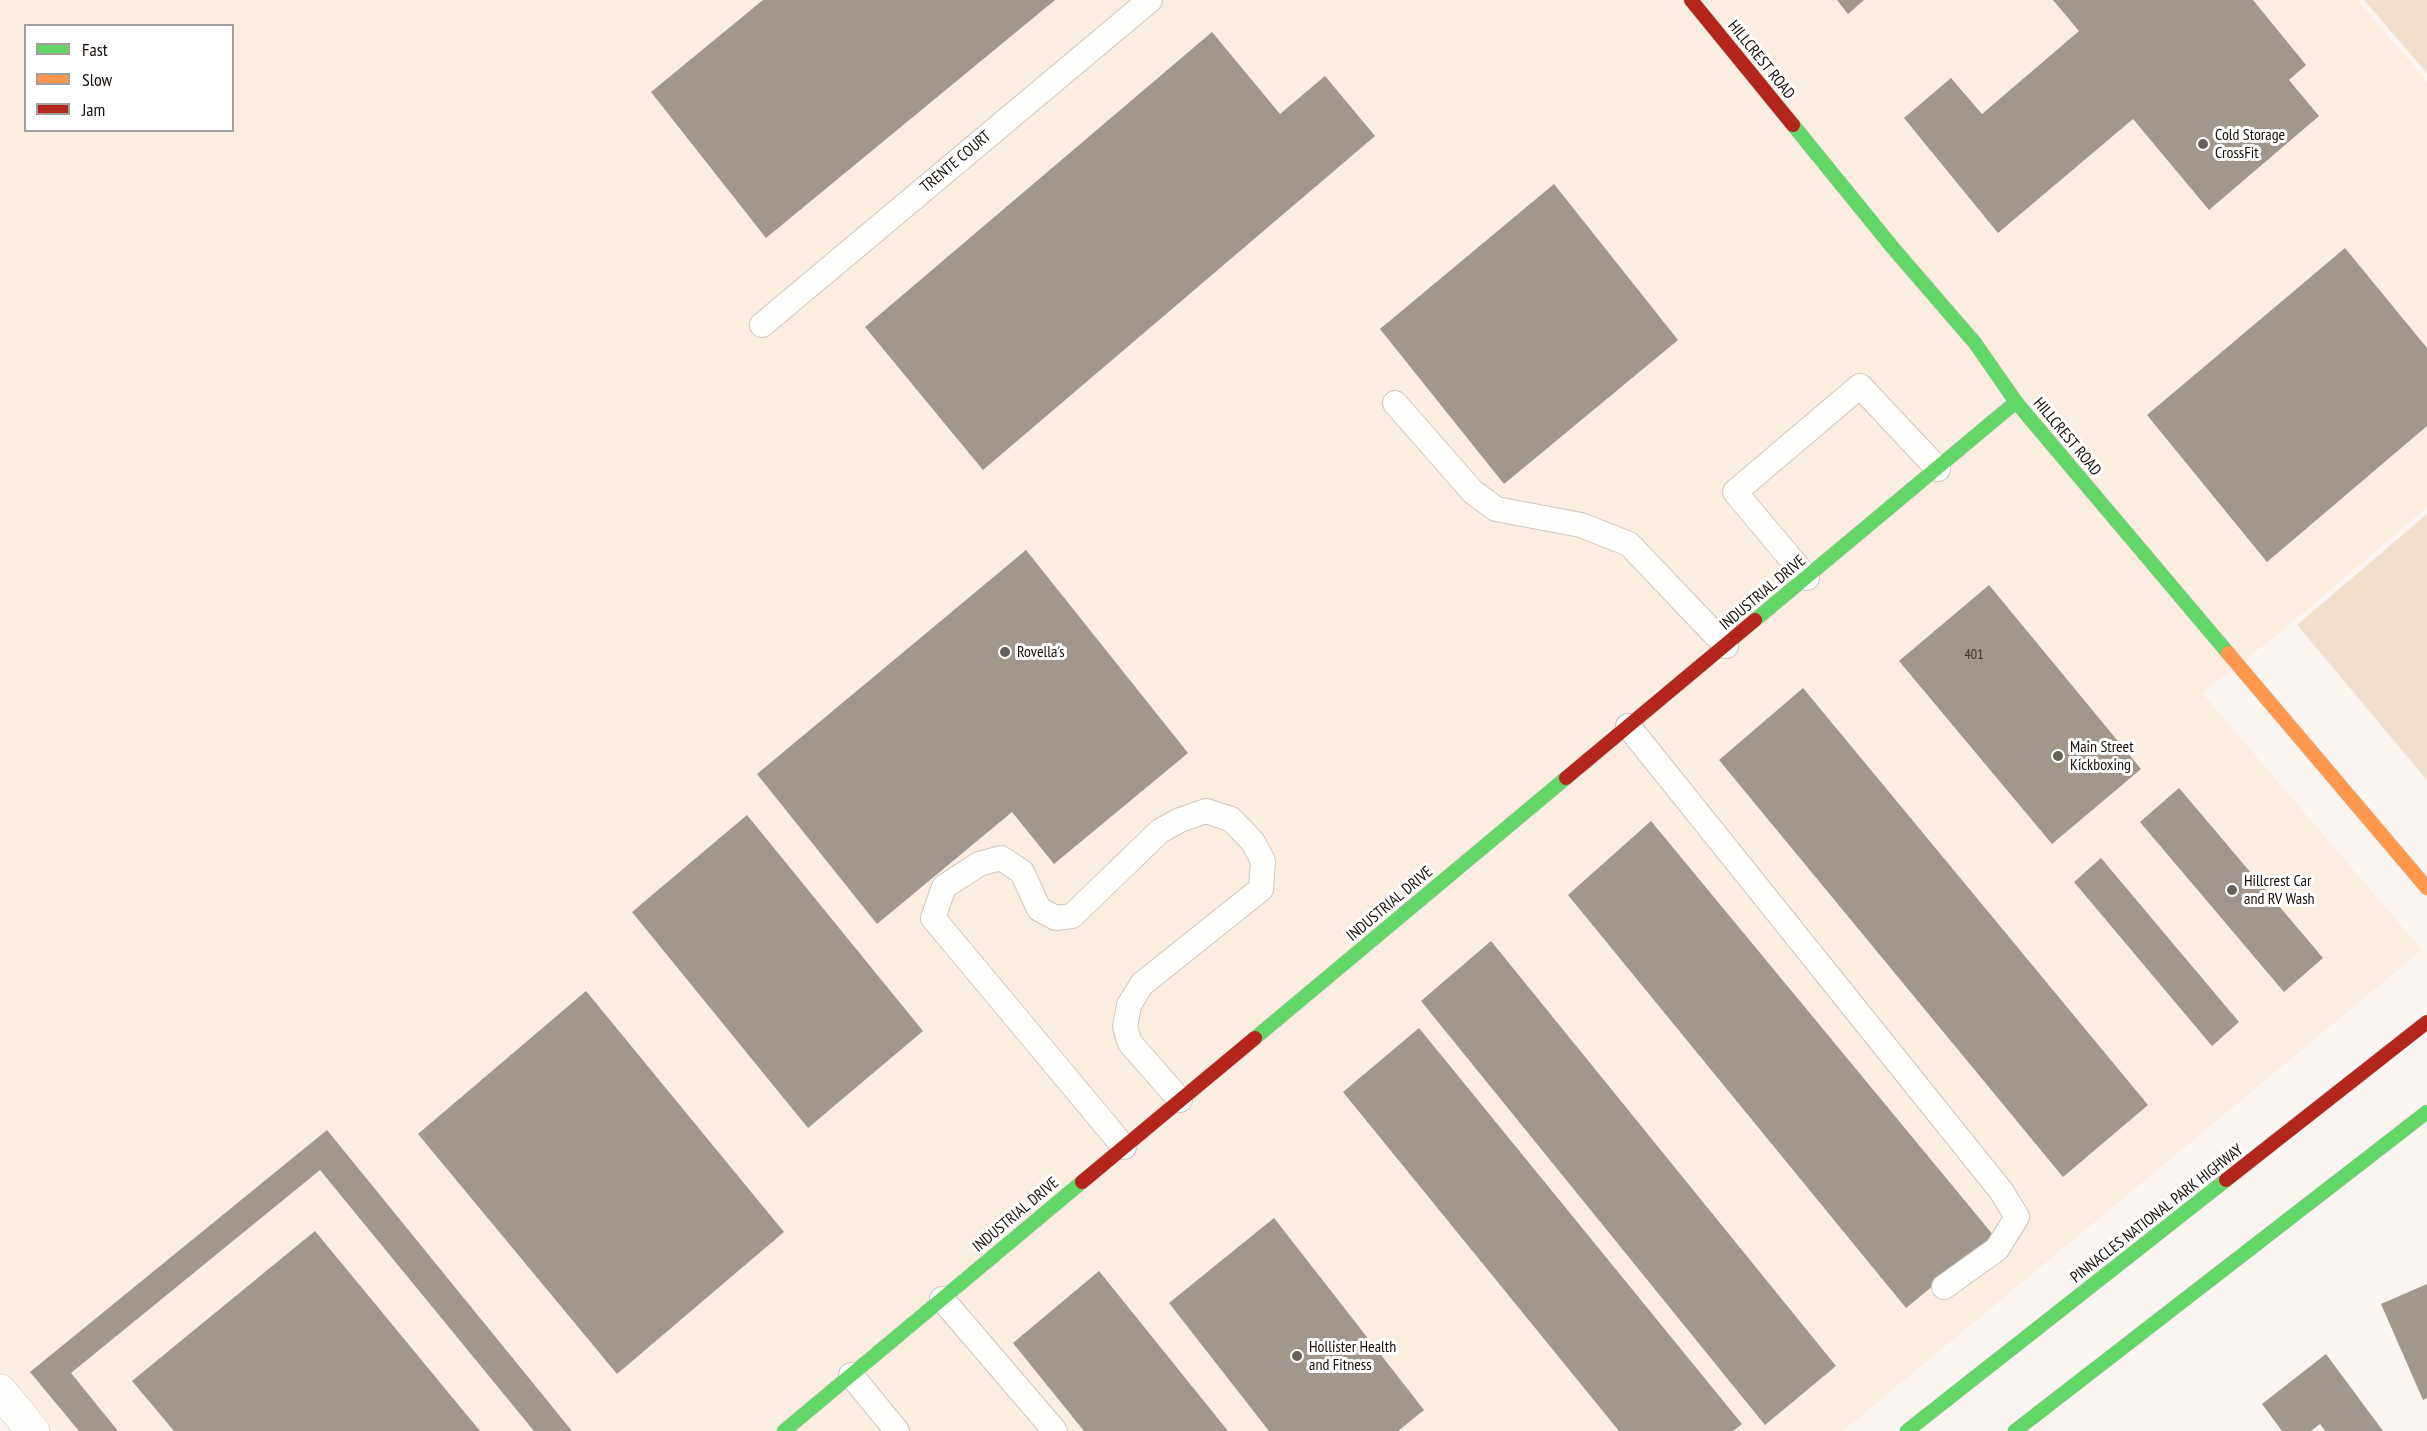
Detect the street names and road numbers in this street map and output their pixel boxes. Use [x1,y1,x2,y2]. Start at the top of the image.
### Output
street label: HILLCREST ROAD [1723,17,1799,103]
street label: TRENTE COURT [917,127,995,197]
street label: HILLCREST ROAD [2029,394,2105,480]
street label: INDUSTRIAL DRIVE [1716,552,1810,634]
street label: INDUSTRIAL DRIVE [1343,863,1437,945]
street label: PINNACLES NATIONAL PARK HIGHWAY [2067,1141,2247,1287]
street label: INDUSTRIAL DRIVE [969,1174,1063,1256]

